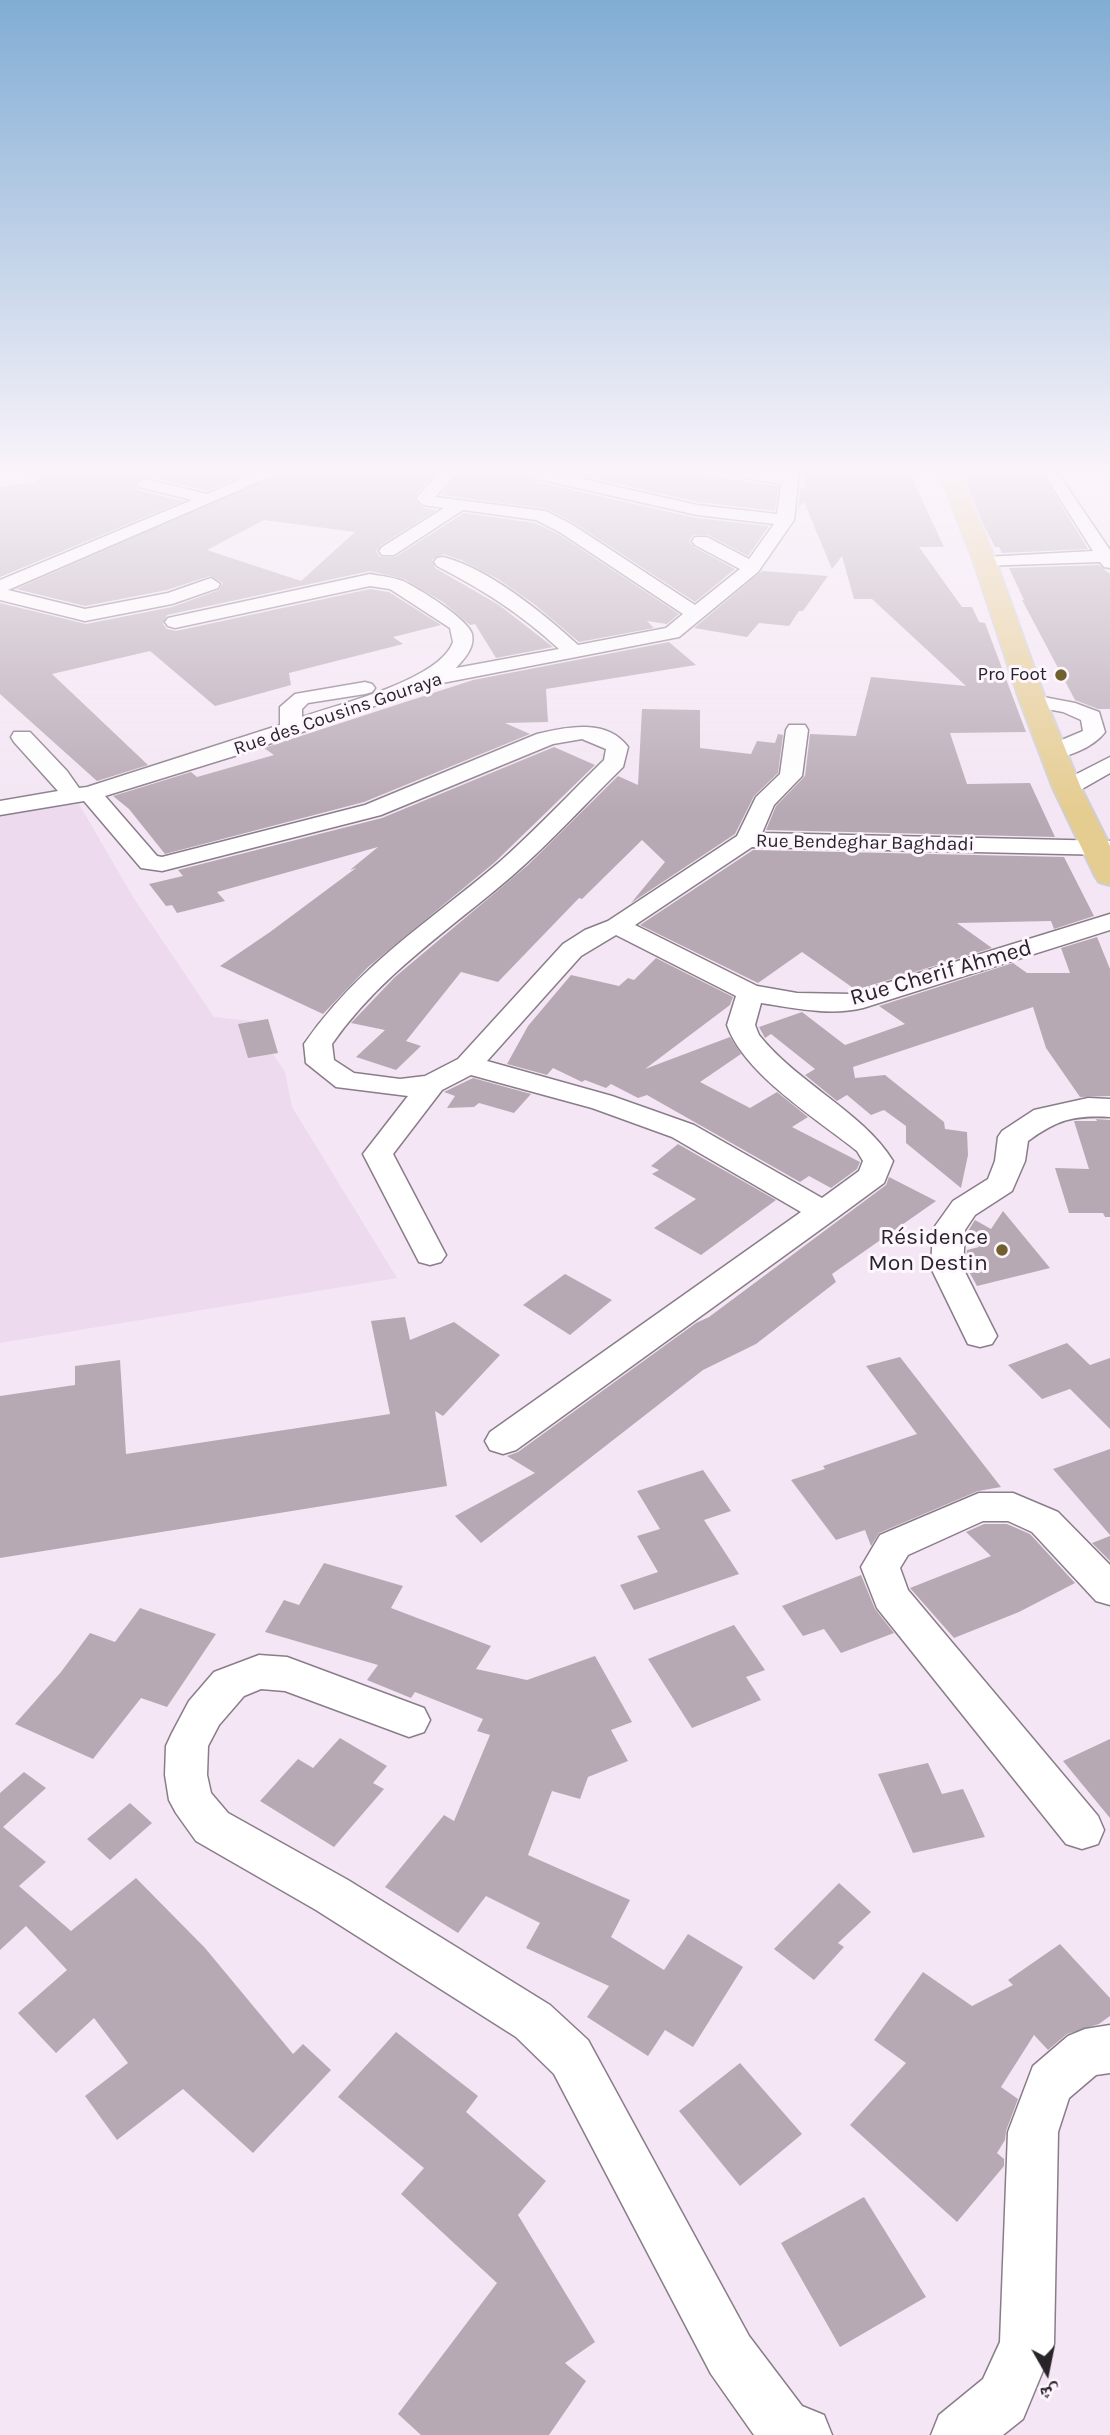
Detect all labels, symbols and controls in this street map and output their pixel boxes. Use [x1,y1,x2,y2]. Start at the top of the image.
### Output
place label: Pro Foot [977,664,1047,686]
marker: Pro Foot [1053,667,1069,683]
street label: Rue des Cousins Gouraya [231,668,445,760]
street label: Rue Bendeghar Baghdadi [756,830,974,856]
street label: Rue Cherif Ahmed [847,934,1035,1012]
place label: Résidence Mon Destin [868,1223,988,1277]
marker: Résidence Mon Destin [994,1242,1010,1258]
north arrow [1012,2337,1082,2407]
text: ش [1039,2380,1062,2405]

